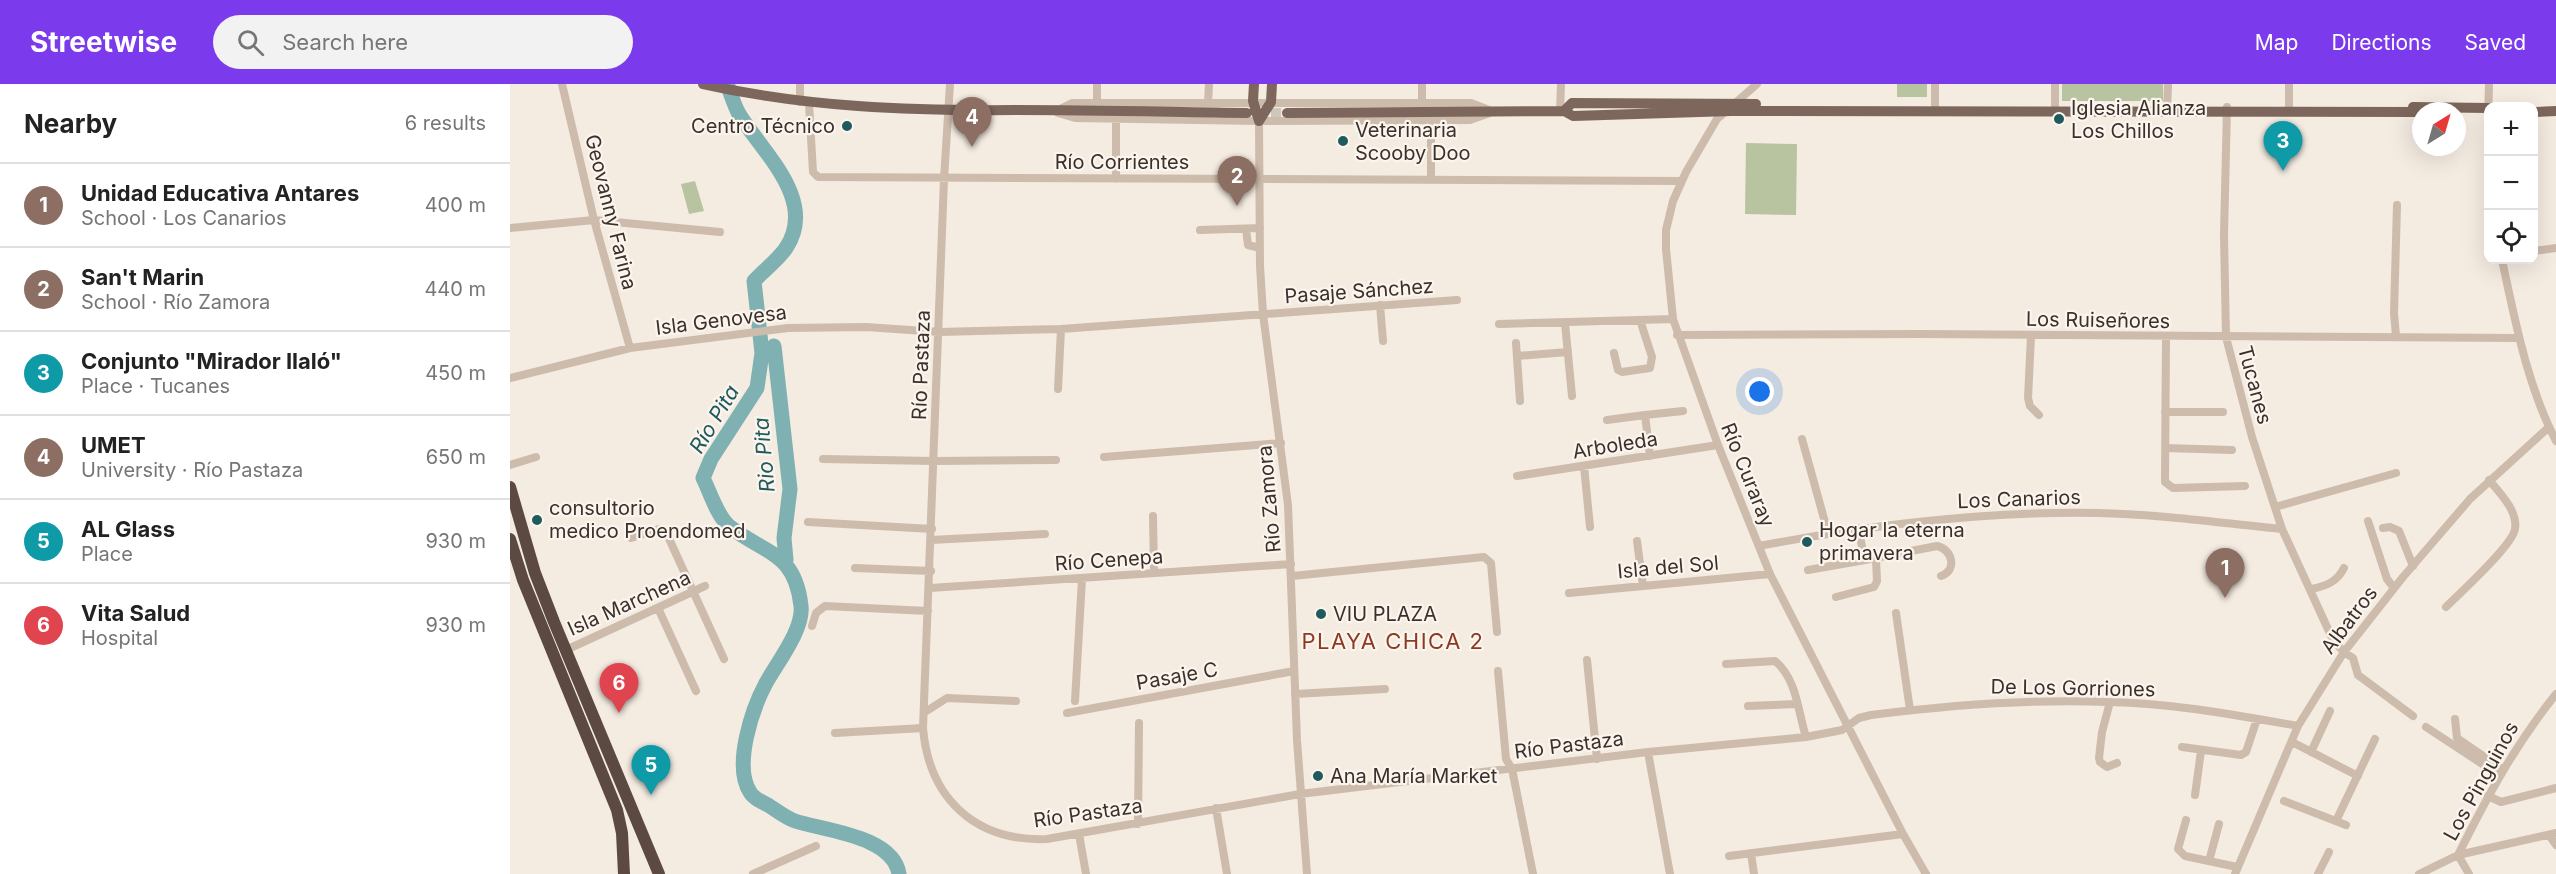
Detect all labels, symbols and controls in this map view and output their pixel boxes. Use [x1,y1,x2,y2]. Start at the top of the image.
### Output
search box [213,15,633,69]
text: Streetwise [30,25,177,59]
icon: search [234,26,267,59]
text: Search here [282,29,408,55]
text: Map [2255,30,2298,55]
text: Directions [2331,30,2432,55]
text: Saved [2465,30,2526,55]
place label: Iglesia Alianza Los Chillos [2071,96,2206,143]
pin: 4 [952,98,992,147]
north arrow [2412,102,2466,156]
map controls [2484,102,2538,264]
button: + [2484,102,2538,156]
text: Nearby [24,108,117,139]
text: 6 results [405,111,486,135]
marker: Iglesia Alianza Los Chillos [2052,112,2066,126]
place label: Centro Técnico [691,114,835,138]
place label: Veterinaria Scooby Doo [1355,118,1470,165]
marker: Centro Técnico [840,119,854,133]
pin: 3 [2264,122,2302,171]
street label: Geovanny Farina [580,132,642,292]
marker: Veterinaria Scooby Doo [1336,134,1350,148]
street label: Río Corrientes [1055,150,1189,174]
pin: 2 [1218,156,1256,206]
button: − [2484,156,2538,210]
text: Unidad Educativa Antares [81,180,359,206]
text: 1 [39,193,48,217]
text: 400 m [425,193,486,217]
text: School · Los Canarios [81,206,287,230]
button: locate [2484,210,2538,264]
text: San't Marin [81,264,204,290]
street label: Pasaje Sánchez [1284,274,1434,308]
text: 2 [37,277,50,301]
text: 440 m [424,277,486,301]
text: School · Río Zamora [81,290,270,314]
street label: Isla Genovesa [654,300,788,340]
street label: Los Ruiseñores [2026,307,2170,333]
street label: Río Pastaza [907,310,935,420]
street label: Tucanes [2233,343,2277,427]
text: Conjunto "Mirador Ilaló" [81,348,342,374]
text: 3 [37,361,50,385]
text: 450 m [425,361,486,385]
text: Place · Tucanes [81,374,230,398]
your location [1745,377,1774,406]
water label: Río Pita [684,380,744,458]
water label: Rio Pita [748,416,780,494]
street label: Río Curaray [1716,419,1780,531]
street label: Arboleda [1571,426,1659,464]
text: UMET [81,432,146,458]
street label: Río Zamora [1252,444,1286,554]
text: 4 [37,445,50,469]
text: 650 m [426,445,486,469]
text: University · Río Pastaza [81,458,303,482]
street label: Los Canarios [1957,485,2081,513]
place label: consultorio medico Proendomed [549,496,745,543]
marker: consultorio medico Proendomed [530,513,544,527]
text: AL Glass [81,516,175,542]
place label: Hogar la eterna primavera [1819,518,1965,565]
text: 5 [37,529,50,553]
text: 930 m [425,529,486,553]
marker: Hogar la eterna primavera [1800,535,1814,549]
text: Place [81,542,133,566]
street label: Río Cenepa [1054,544,1164,576]
pin: 1 [2206,548,2244,598]
street label: Isla del Sol [1616,551,1720,583]
street label: Isla Marchena [564,565,694,641]
street label: Albatros [2316,581,2382,659]
text: Vita Salud [81,600,190,626]
place label: VIU PLAZA [1333,602,1437,626]
marker: VIU PLAZA [1314,607,1328,621]
text: 6 [37,613,50,637]
text: 930 m [425,613,486,637]
text: Hospital [81,626,158,650]
district label: PLAYA CHICA 2 [1302,628,1484,654]
street label: Pasaje C [1134,657,1220,695]
pin: 6 [600,664,638,713]
street label: De Los Gorriones [1990,675,2156,701]
street label: Los Pinguinos [2438,717,2524,845]
street label: Río Pastaza [1513,726,1625,764]
pin: 5 [632,746,670,795]
place label: Ana María Market [1330,764,1498,788]
marker: Ana María Market [1311,769,1325,783]
street label: Río Pastaza [1032,793,1144,833]

